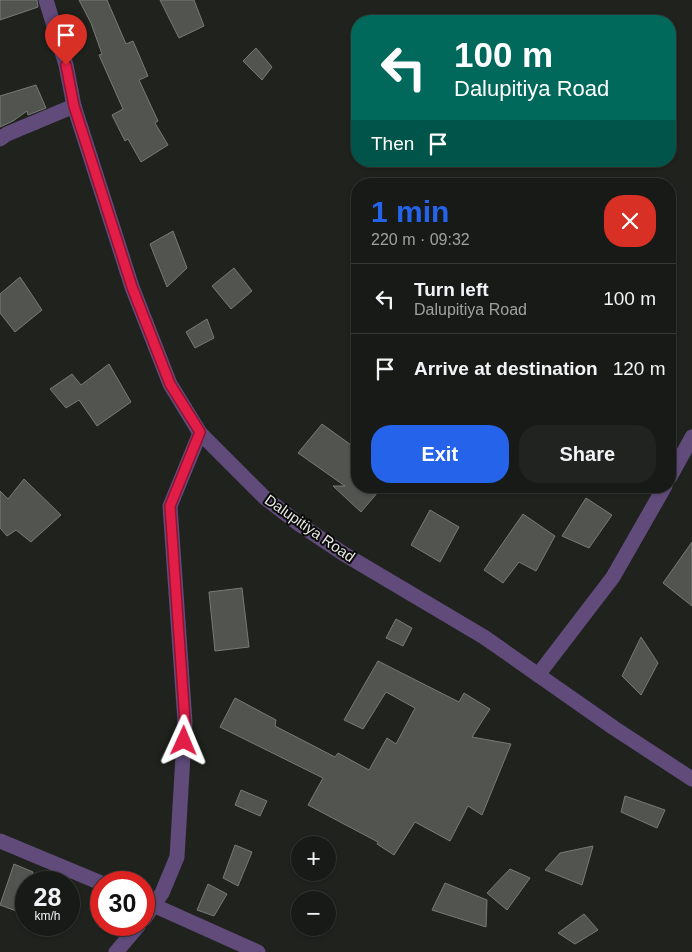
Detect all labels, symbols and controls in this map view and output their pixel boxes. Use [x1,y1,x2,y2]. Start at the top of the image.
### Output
pin [45,14,87,65]
icon: arrive [52,21,80,49]
icon: left [371,35,436,100]
text: 100 m [454,35,553,74]
text: Dalupitiya Road [454,76,609,101]
icon: arrive [424,130,452,158]
text: Then [371,133,414,154]
text: 1 min [371,195,449,228]
button: close [604,195,656,247]
text: 220 m · 09:32 [371,231,470,248]
text: Turn left [414,279,489,300]
icon: left [371,285,399,313]
text: 100 m [603,288,656,309]
text: Dalupitiya Road [414,301,527,318]
icon: arrive [371,355,399,383]
text: Arrive at destination [414,358,598,379]
text: 120 m [613,358,666,379]
button: Exit [371,425,509,483]
button: Share [519,425,656,483]
street label: Dalupitiya Road [262,491,358,565]
position arrow [157,714,209,766]
map controls [291,836,336,936]
button: + [291,836,336,881]
speed limit sign: 30 [90,871,155,936]
text: 28 [34,883,61,911]
button: − [291,891,336,936]
text: km/h [34,909,61,923]

